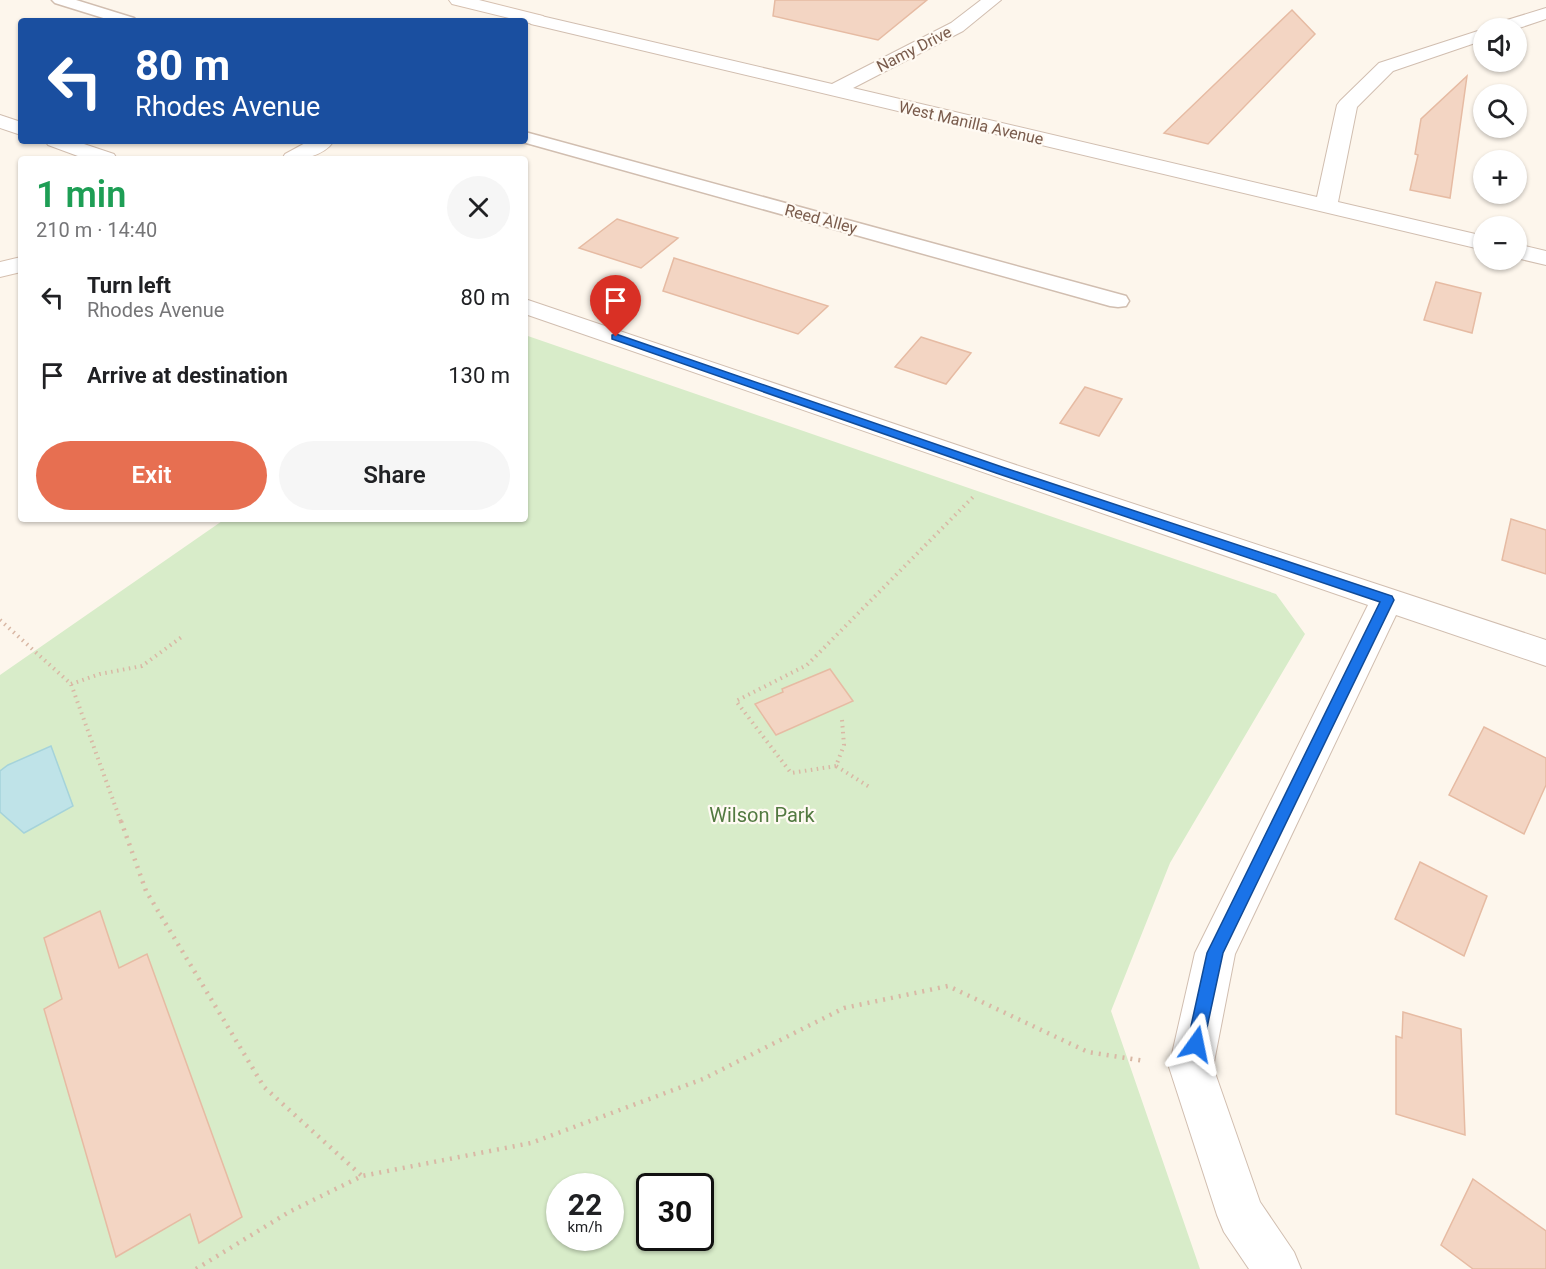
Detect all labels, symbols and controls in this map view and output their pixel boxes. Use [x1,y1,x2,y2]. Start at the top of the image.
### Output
map controls [1473,18,1527,270]
button: sound [1473,18,1527,72]
street label: Namy Drive [873,22,955,76]
text: 80 m [135,41,230,90]
icon: left [36,42,114,120]
button: search [1473,84,1527,138]
text: Rhodes Avenue [135,91,320,123]
street label: West Manilla Avenue [897,97,1045,149]
button: + [1473,150,1527,204]
text: 1 min [36,174,126,216]
button: close [447,176,510,239]
street label: Reed Alley [783,200,860,238]
button: − [1473,216,1527,270]
text: 210 m · 14:40 [36,218,157,242]
text: Turn left [87,273,171,298]
pin [590,275,641,337]
icon: left [36,281,69,314]
icon: arrive [599,284,632,317]
text: 80 m [461,285,510,310]
text: Rhodes Avenue [87,298,224,322]
icon: arrive [36,359,69,392]
text: Arrive at destination [87,363,288,388]
text: 130 m [448,363,510,388]
button: Exit [36,441,267,510]
button: Share [279,441,510,510]
park label: Wilson Park [709,803,816,827]
position arrow [1164,1012,1228,1076]
speed limit sign: 30 [636,1173,714,1251]
text: 22 [568,1187,602,1222]
text: km/h [567,1218,603,1236]

